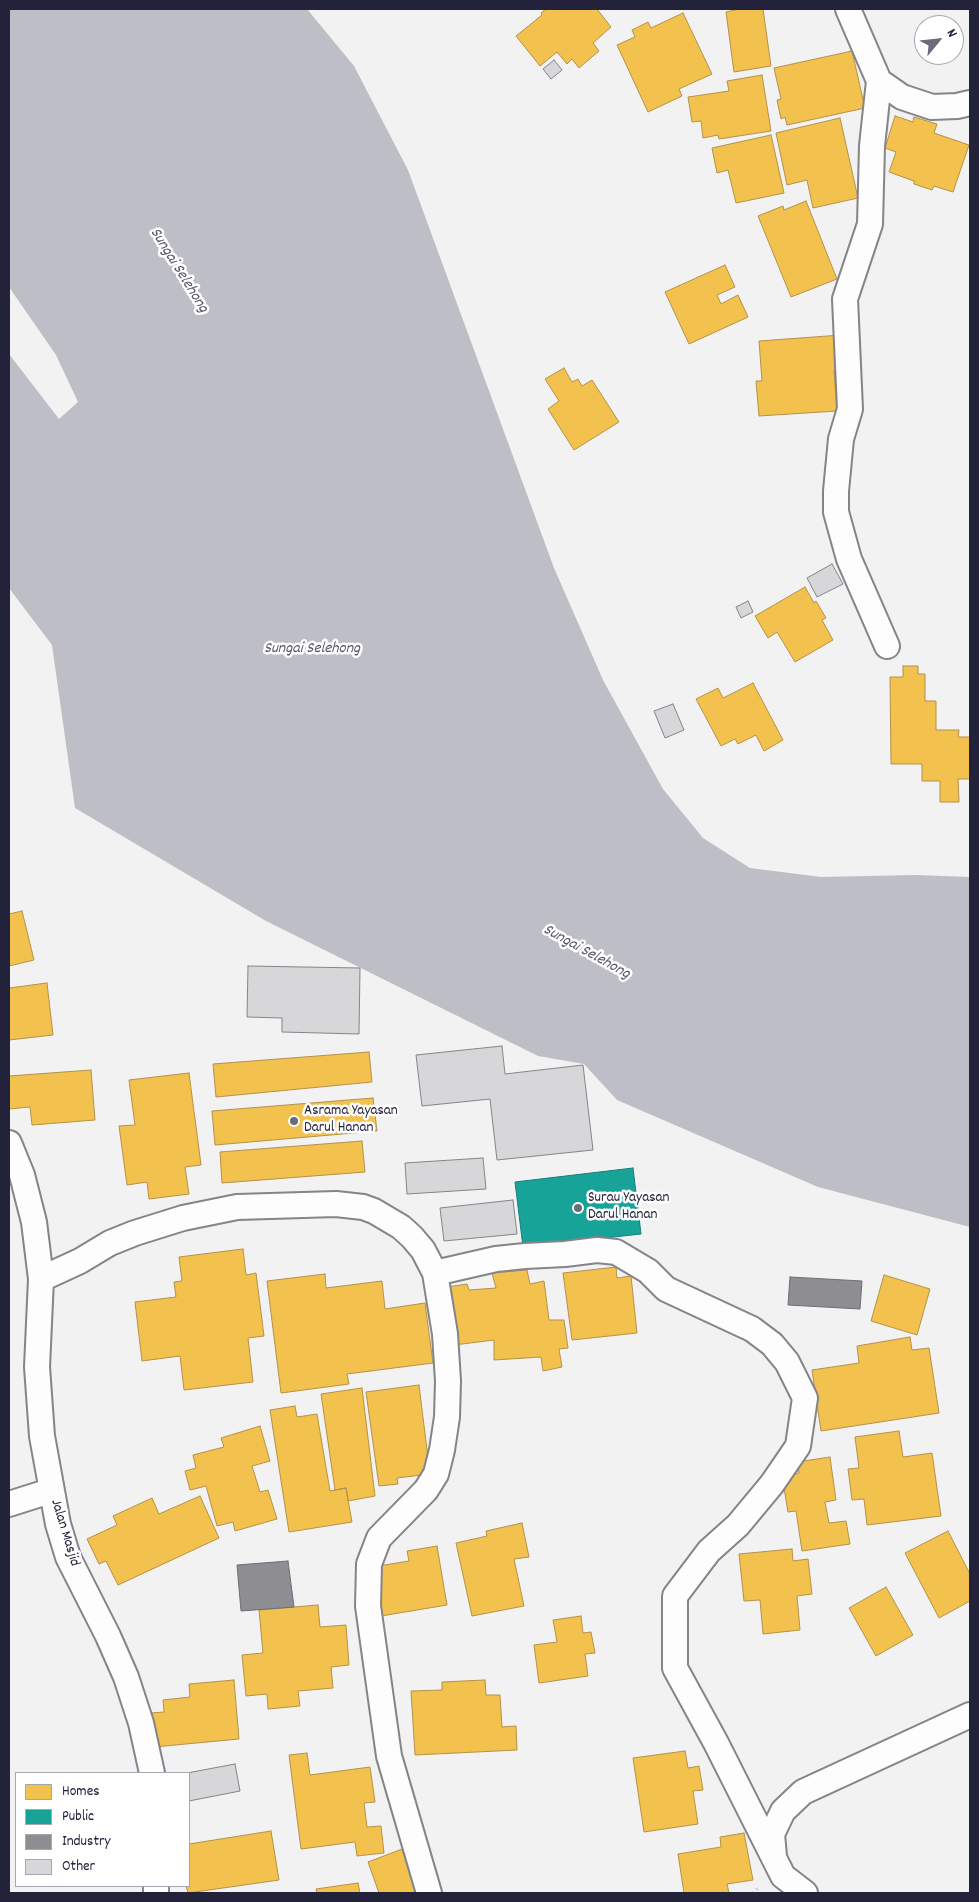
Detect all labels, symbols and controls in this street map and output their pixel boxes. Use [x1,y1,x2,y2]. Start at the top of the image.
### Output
north arrow [914,15,964,65]
text: N [941,26,962,41]
water label: Sungai Selehong [144,225,212,317]
water label: Sungai Selehong [264,640,360,660]
water label: Sungai Selehong [539,921,633,985]
place label: Asrama Yayasan Darul Hanan [304,1103,398,1138]
marker: Asrama Yayasan Darul Hanan [288,1115,300,1127]
place label: Surau Yayasan Darul Hanan [588,1190,669,1225]
marker: Surau Yayasan Darul Hanan [572,1202,584,1214]
street label: Jalan Masjid [45,1497,83,1569]
legend [15,1772,190,1887]
text: Homes [62,1781,100,1803]
text: Public [62,1806,94,1828]
text: Industry [62,1831,111,1853]
text: Other [62,1856,95,1878]

